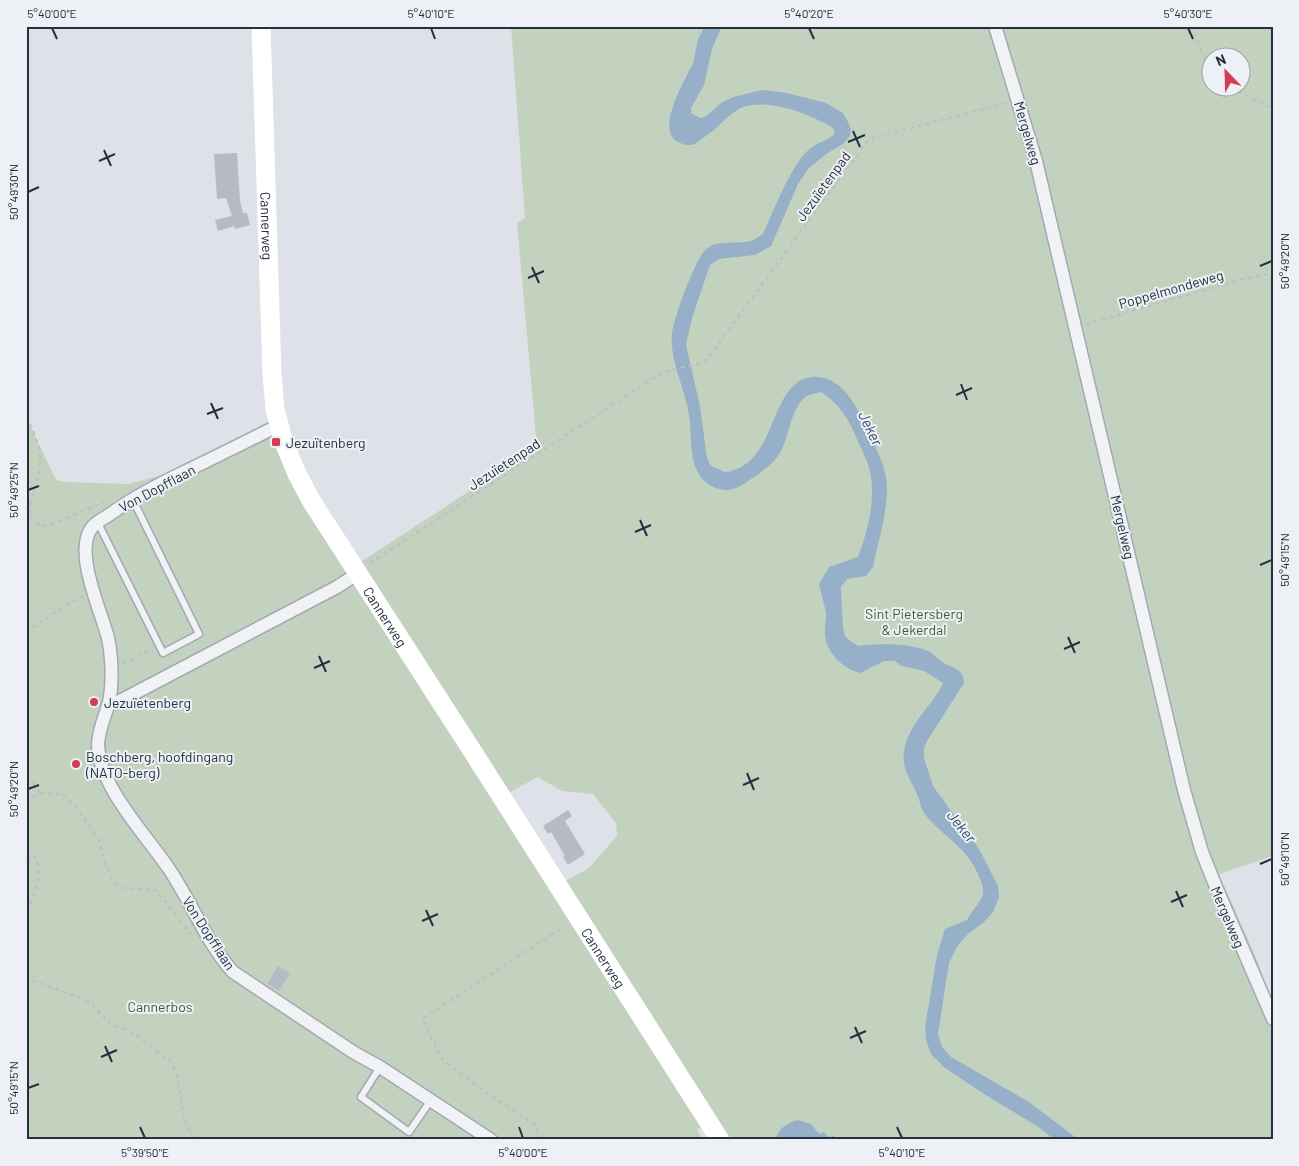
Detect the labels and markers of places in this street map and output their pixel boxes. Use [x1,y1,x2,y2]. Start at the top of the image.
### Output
place label: Jezuïtenberg [286,434,366,451]
marker: Jezuïtenberg [270,436,282,448]
place label: Jezuïetenberg [104,694,191,711]
marker: Jezuïetenberg [88,696,100,708]
place label: Boschberg, hoofdingang (NATO-berg) [85,748,233,781]
marker: Boschberg, hoofdingang (NATO-berg) [70,758,82,770]

